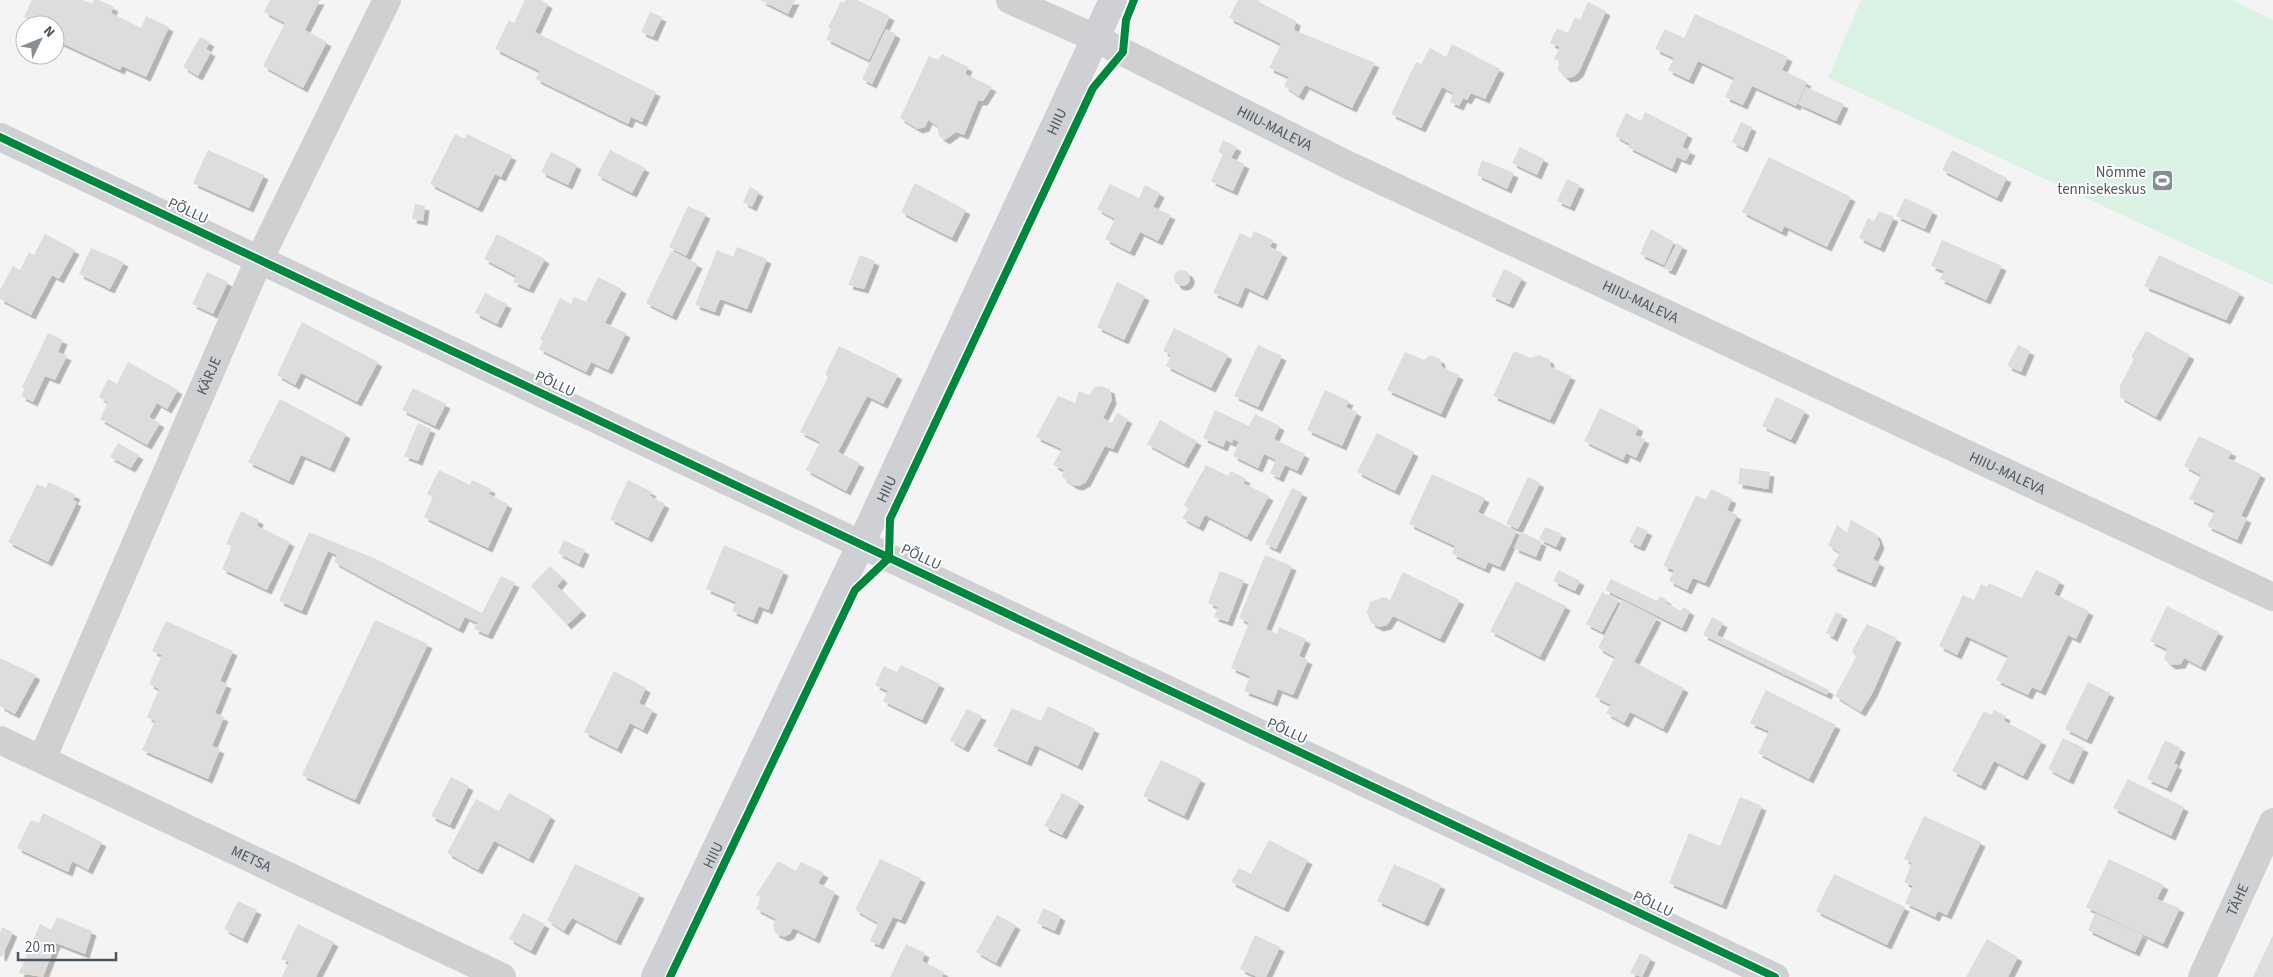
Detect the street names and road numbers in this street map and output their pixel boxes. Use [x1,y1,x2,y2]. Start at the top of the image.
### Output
street label: HIIU-MALEVA [1233,100,1317,156]
street label: HIIU [1041,105,1072,138]
street label: PÕLLU [164,193,212,229]
street label: HIIU-MALEVA [1599,275,1683,329]
street label: KÄRJE [191,353,226,398]
street label: PÕLLU [531,366,579,402]
street label: HIIU-MALEVA [1966,446,2050,500]
street label: HIIU [871,472,902,506]
street label: PÕLLU [897,539,945,575]
street label: PÕLLU [1263,713,1311,749]
street label: HIIU [698,838,728,872]
street label: METSA [228,840,276,878]
street label: TÄHE [2221,880,2254,919]
street label: PÕLLU [1629,886,1677,922]

